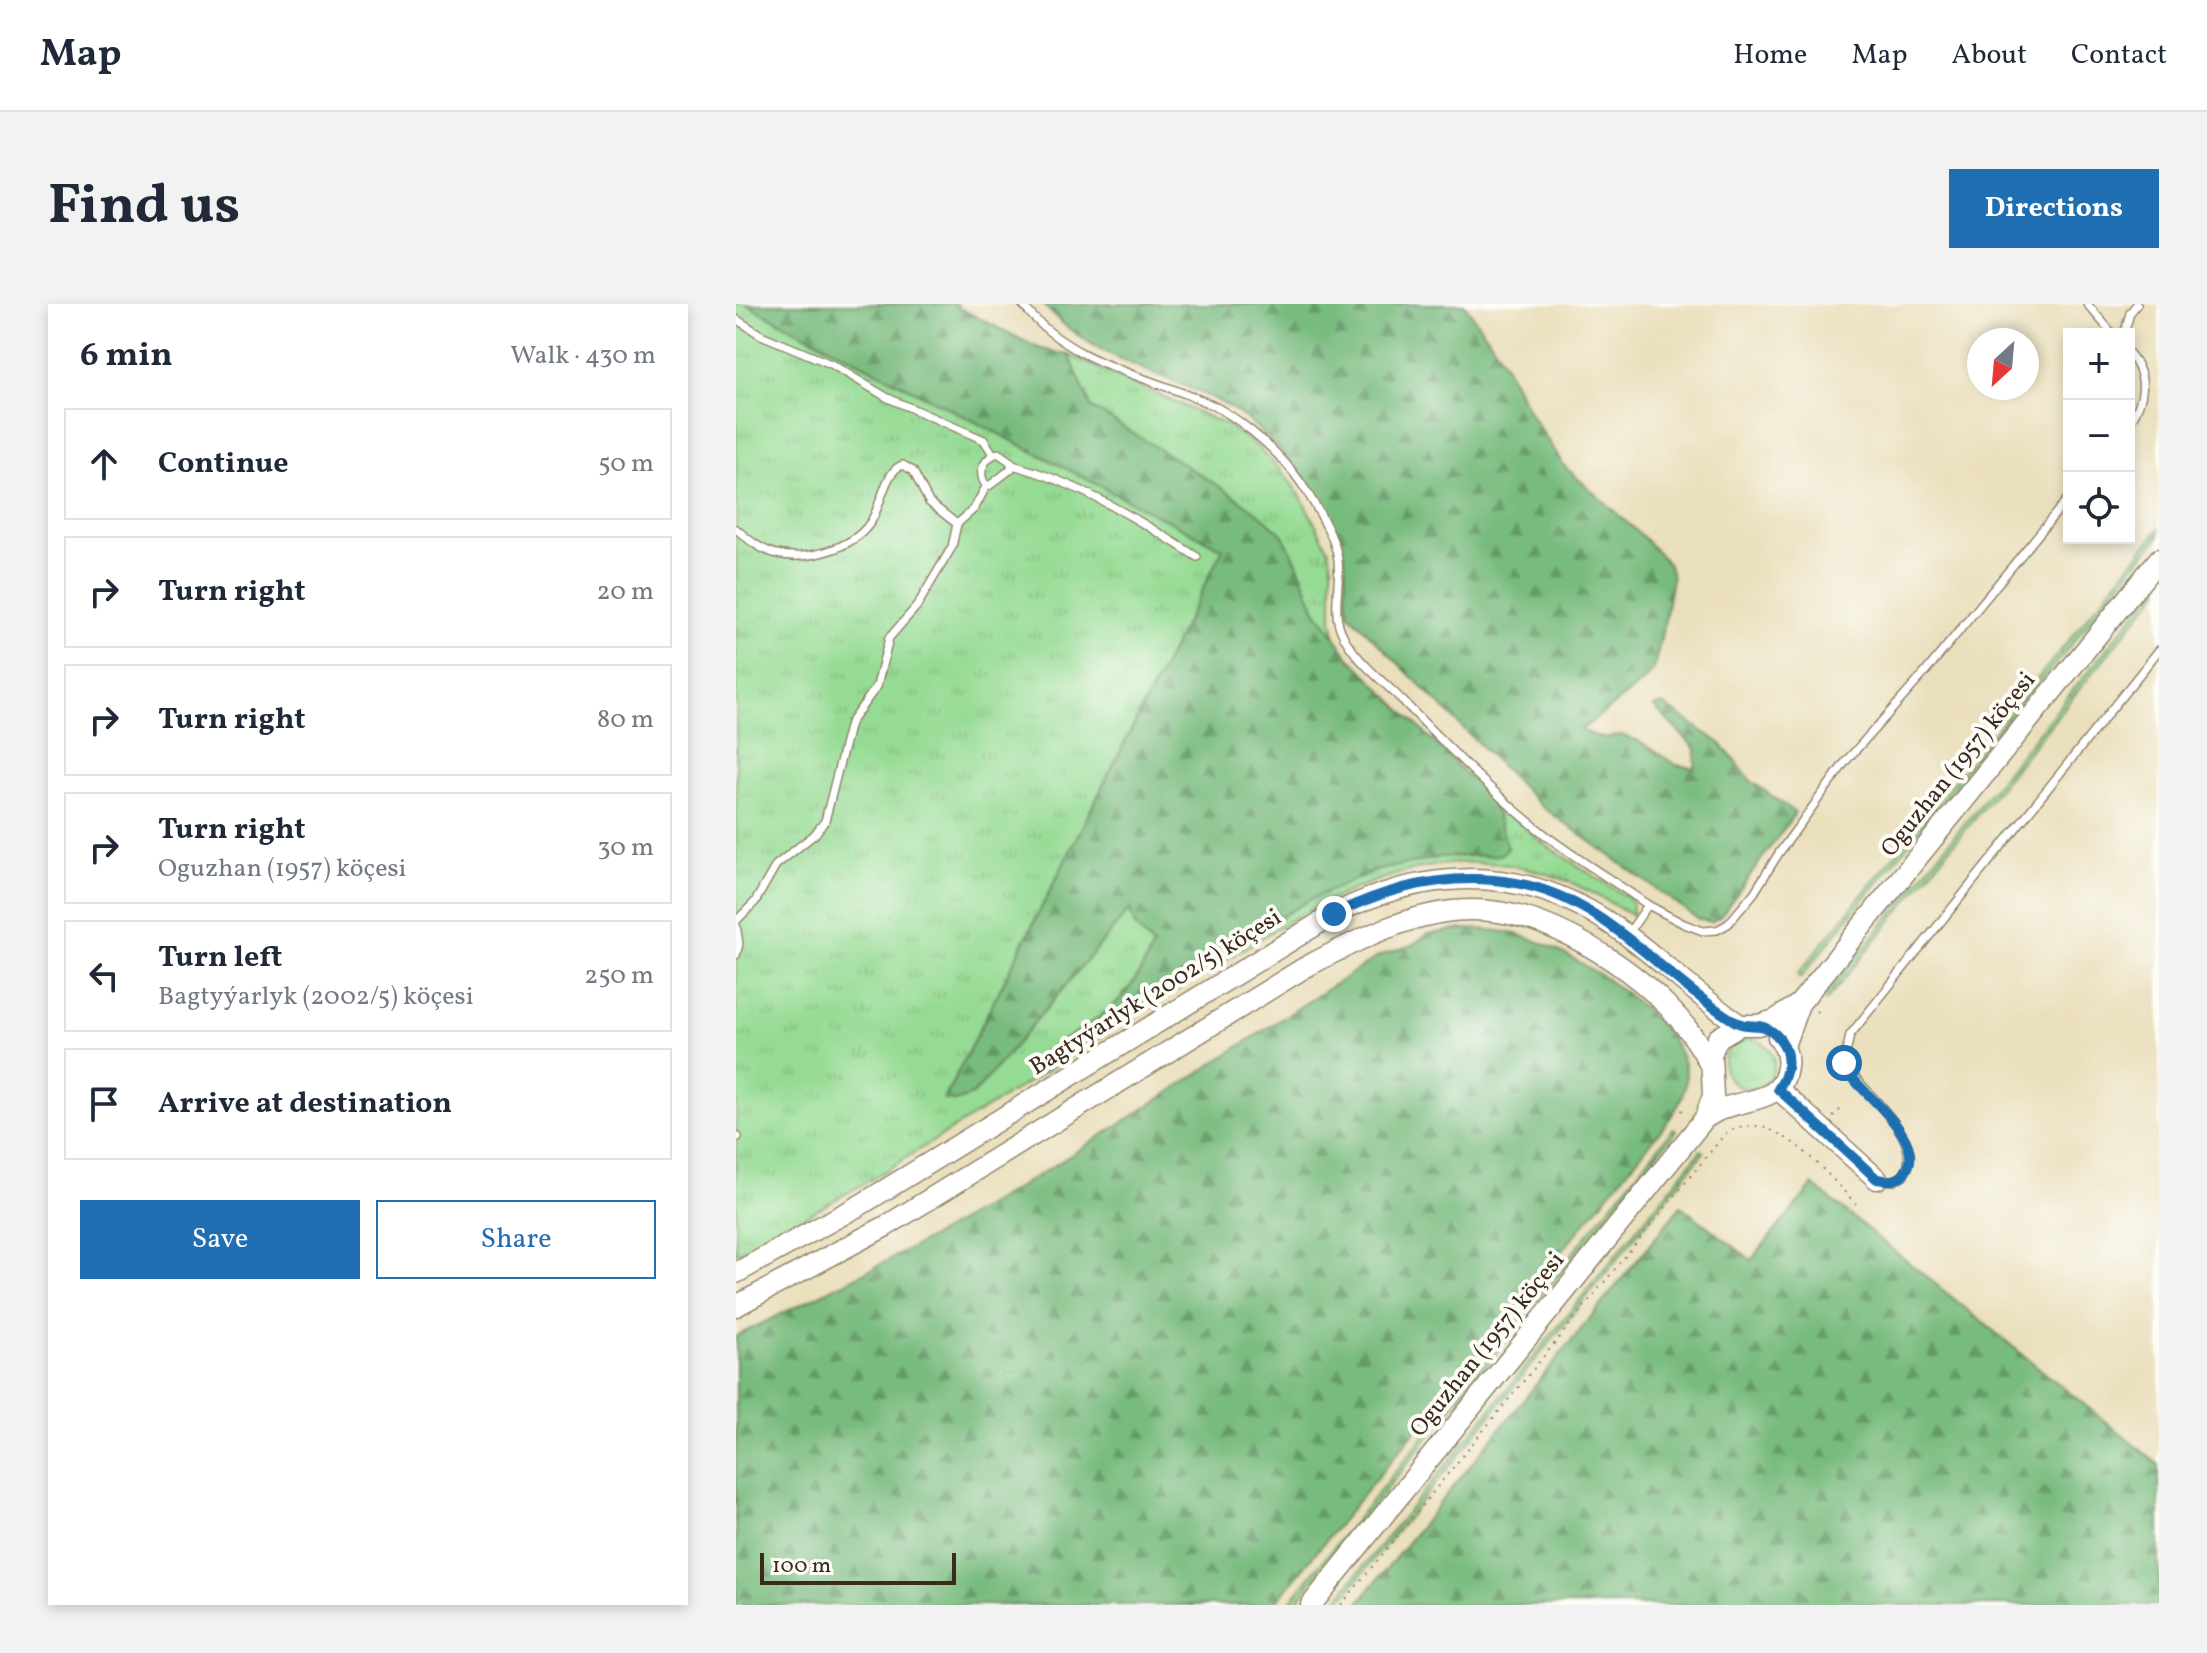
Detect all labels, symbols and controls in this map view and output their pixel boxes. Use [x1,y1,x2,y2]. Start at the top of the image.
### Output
text: Map [40,29,121,82]
text: Home [1733,36,1807,75]
text: Map [1851,36,1907,75]
text: About [1951,36,2027,75]
text: Contact [2071,36,2167,75]
text: Find us [48,169,240,247]
button: Directions [1949,169,2159,248]
north arrow [1967,328,2039,400]
map controls [2063,328,2135,544]
button: + [2063,328,2135,400]
text: 6 min [80,333,173,380]
text: Walk · 430 m [510,338,656,374]
button: − [2063,400,2135,472]
icon: ahead [82,442,126,486]
text: Continue [158,443,289,485]
text: 50 m [598,446,654,482]
button: locate [2063,472,2135,544]
icon: right [82,570,126,614]
text: Turn right [158,571,306,613]
text: 20 m [596,574,654,610]
street label: Oguzhan (1957) köçesi [1874,665,2044,865]
icon: right [82,698,126,742]
text: Turn right [158,699,306,741]
text: 80 m [597,702,654,738]
text: Turn right [158,809,306,851]
icon: right [82,826,126,870]
text: 30 m [597,830,654,866]
text: Oguzhan (1957) köçesi [158,851,406,887]
route end [1316,896,1352,932]
street label: Bagtyýarlyk (2002/5) köçesi [1024,901,1288,1085]
text: Turn left [158,937,282,979]
icon: left [82,954,126,998]
text: 250 m [584,958,654,994]
text: Bagtyýarlyk (2002/5) köçesi [158,979,473,1015]
route start [1826,1045,1862,1081]
icon: arrive [82,1082,126,1126]
text: Arrive at destination [158,1083,452,1125]
button: Save [80,1200,360,1279]
button: Share [376,1200,656,1279]
street label: Oguzhan (1957) köçesi [1403,1245,1573,1445]
scale bar [760,1549,956,1585]
text: 100 m [772,1551,831,1582]

